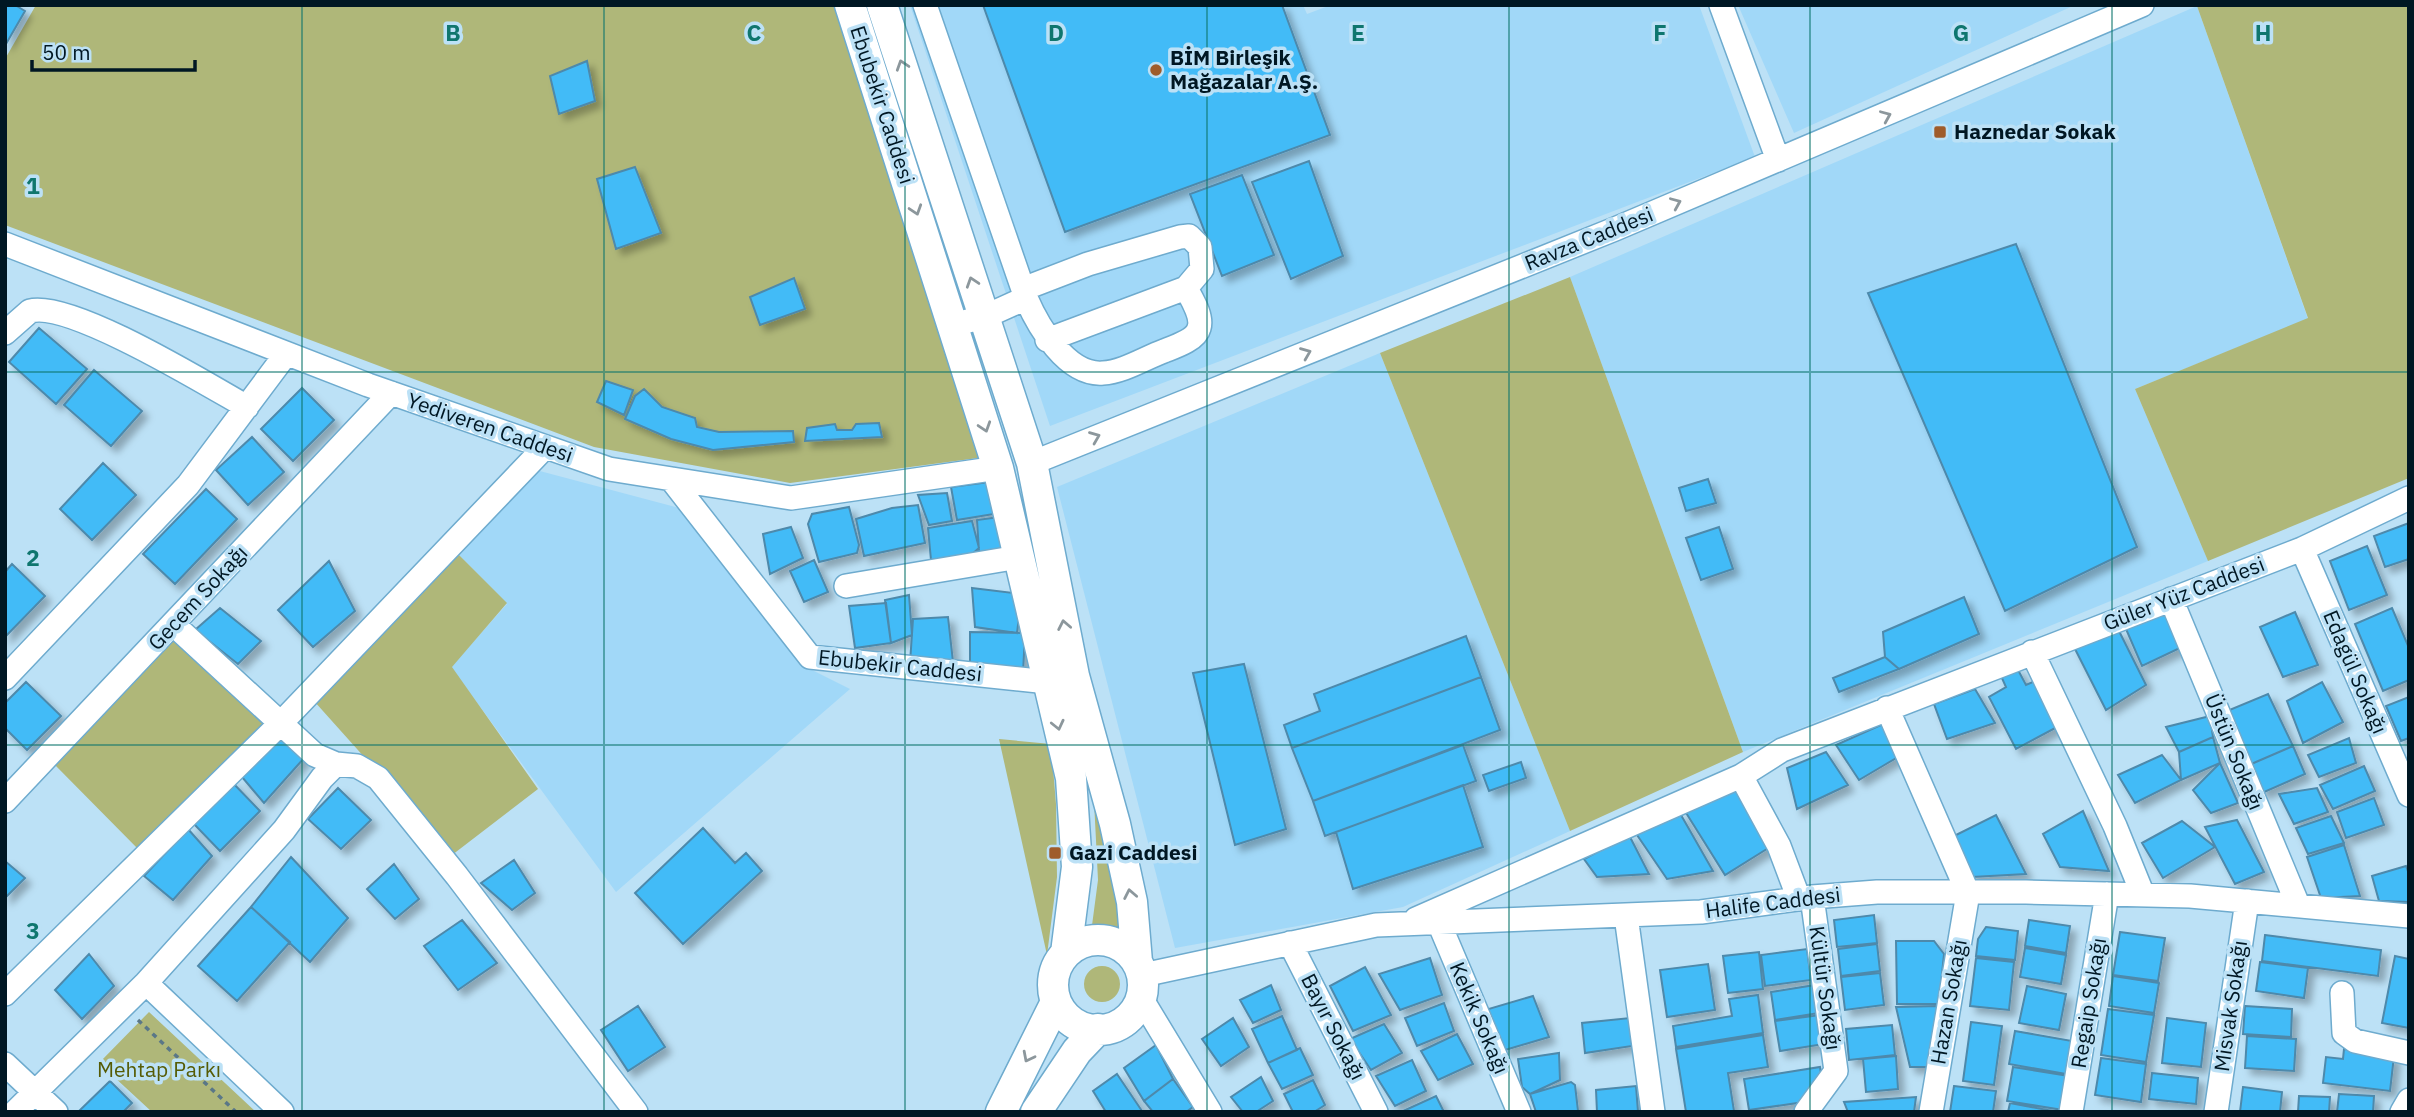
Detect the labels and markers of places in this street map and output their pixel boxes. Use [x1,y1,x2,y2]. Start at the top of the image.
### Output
place label: BİM Birleşik Mağazalar A.Ş. [1170,43,1318,95]
marker: BİM Birleşik Mağazalar A.Ş. [1148,62,1164,78]
place label: Haznedar Sokak [1954,117,2117,145]
marker: Haznedar Sokak [1932,124,1948,140]
place label: Gazi Caddesi [1069,838,1197,866]
marker: Gazi Caddesi [1047,845,1063,861]

